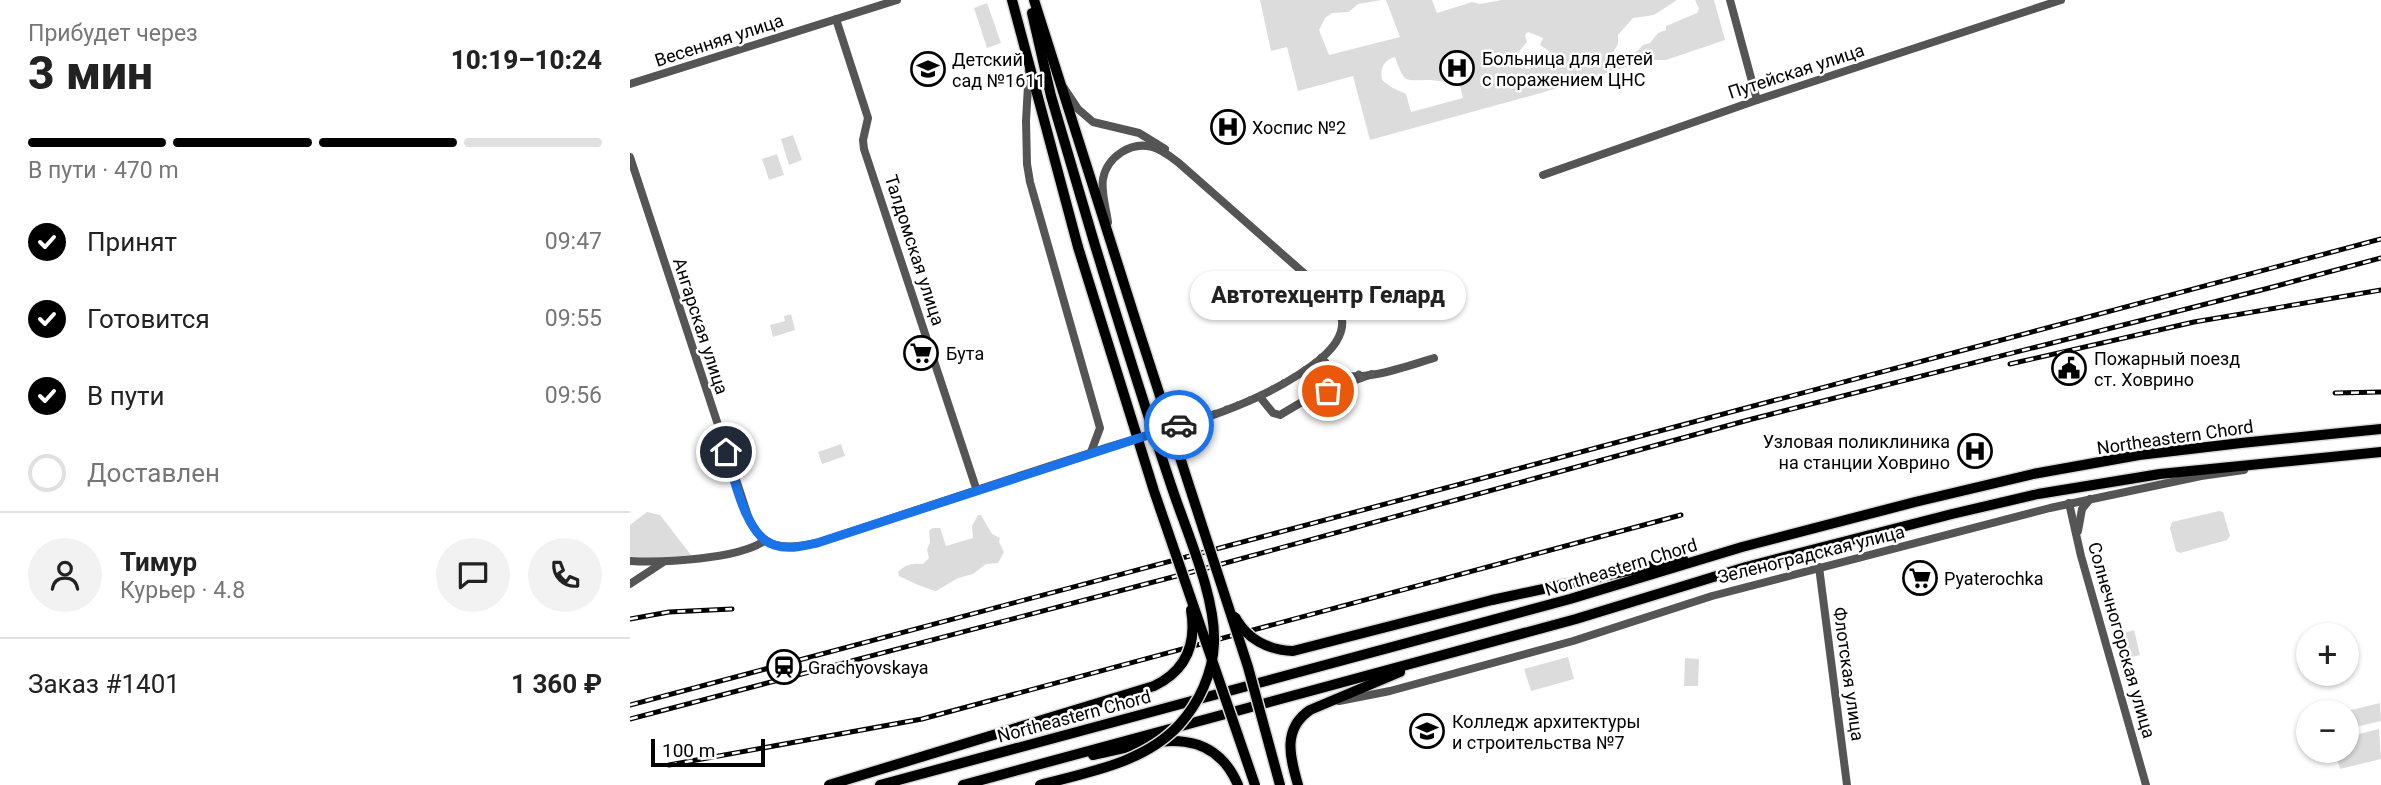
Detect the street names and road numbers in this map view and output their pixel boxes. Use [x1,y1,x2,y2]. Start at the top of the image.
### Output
street label: Весенняя улица [652,9,786,71]
street label: Путейская улица [1725,39,1867,103]
street label: Талдомская улица [881,172,949,328]
street label: Ангарская улица [669,255,733,397]
street label: Northeastern Chord [2095,416,2255,458]
street label: Зеленоградская улица [1715,521,1907,587]
street label: Northeastern Chord [1542,534,1700,600]
street label: Солнечногорская улица [2084,540,2160,740]
street label: Флотская улица [1829,606,1869,742]
street label: Northeastern Chord [995,685,1153,747]

